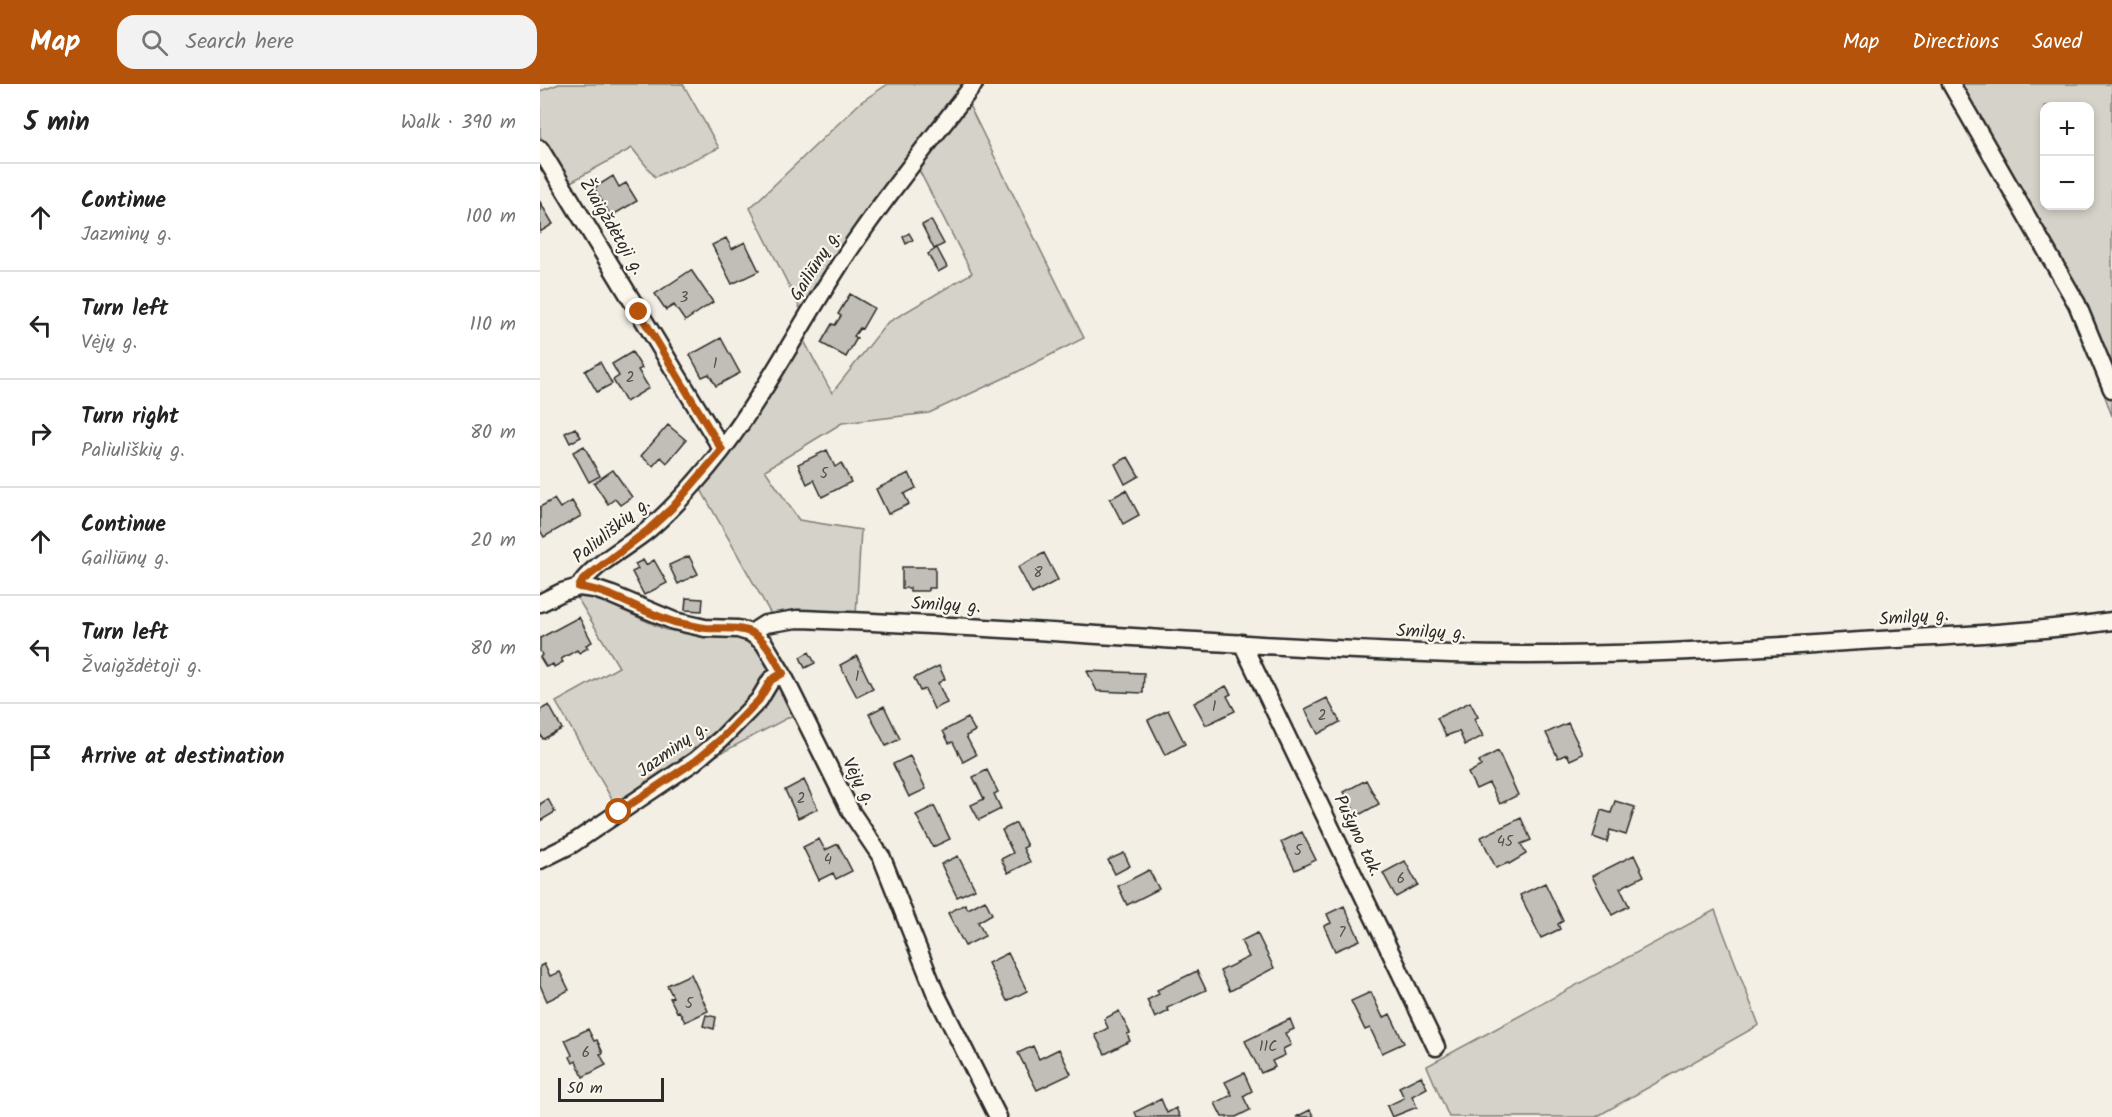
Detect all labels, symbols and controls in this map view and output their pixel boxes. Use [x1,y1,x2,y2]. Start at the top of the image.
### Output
search box [117,15,537,69]
text: Map [30,20,81,65]
text: Search here [186,25,294,60]
icon: search [138,26,171,59]
text: Map [1843,26,1879,59]
text: Directions [1912,26,1999,59]
text: Saved [2032,26,2082,59]
text: 5 min [24,102,90,144]
map controls [2040,102,2094,210]
button: + [2040,102,2094,156]
text: Walk · 390 m [401,107,516,139]
button: − [2040,156,2094,210]
street label: Žvaigždėtoji g. [571,173,651,281]
text: Continue [81,184,166,219]
icon: ahead [24,201,57,234]
text: 100 m [466,201,516,233]
text: Jazminų g. [81,219,172,251]
street label: Gailiūnų g. [783,225,849,307]
house number: 3 [680,286,689,310]
text: Turn left [81,292,168,327]
route end [625,298,651,324]
icon: left [24,309,57,342]
text: 110 m [470,309,516,341]
text: Vėjų g. [81,327,137,359]
house number: 1 [713,352,718,376]
house number: 2 [626,366,634,390]
text: Turn right [81,400,179,435]
icon: right [24,417,57,450]
text: 80 m [470,417,516,449]
text: Paliuliškių g. [81,435,185,467]
house number: 5 [820,462,829,486]
street label: Paliuliškių g. [567,490,657,572]
text: Continue [81,508,166,543]
icon: ahead [24,525,57,558]
text: 20 m [470,525,516,557]
text: Gailiūnų g. [81,543,169,575]
house number: 8 [1033,561,1043,585]
street label: Smilgų g. [910,590,982,622]
street label: Smilgų g. [1878,601,1950,635]
text: Turn left [81,616,168,651]
street label: Smilgų g. [1396,617,1466,649]
icon: left [24,633,57,666]
text: 80 m [470,633,516,665]
text: Žvaigždėtoji g. [81,651,202,683]
house number: 1 [855,665,860,689]
house number: 1 [1212,695,1217,719]
house number: 2 [1318,704,1326,728]
street label: Jazminų g. [631,714,715,786]
text: Arrive at destination [81,740,284,775]
icon: arrive [24,741,57,774]
street label: Vėjų g. [833,753,883,811]
house number: 2 [797,787,805,811]
street label: Pušyno tak. [1325,790,1389,882]
route start [605,798,631,824]
house number: 45 [1497,830,1514,854]
house number: 5 [1294,839,1303,863]
house number: 4 [824,848,832,872]
house number: 6 [1397,867,1405,891]
house number: 7 [1339,921,1347,945]
house number: 5 [685,992,694,1016]
house number: 11C [1259,1035,1277,1059]
house number: 6 [582,1041,590,1065]
scale bar [558,1075,664,1102]
text: 50 m [567,1076,603,1101]

